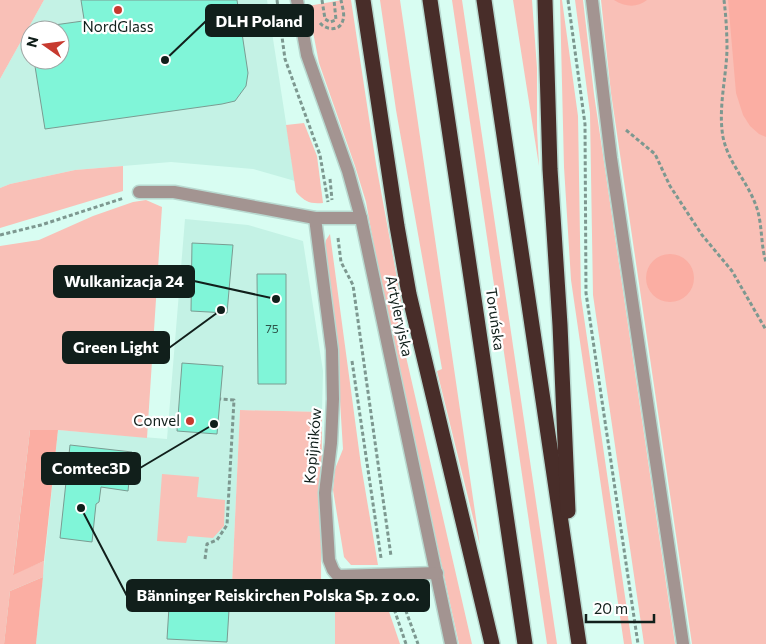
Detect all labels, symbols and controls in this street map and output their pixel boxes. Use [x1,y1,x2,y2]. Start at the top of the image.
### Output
marker: NordGlass [112,4,124,16]
callout: DLH Poland [206,5,313,36]
text: DLH Poland [215,11,303,30]
place label: NordGlass [83,17,154,35]
north arrow [20,20,70,70]
text: N [22,35,41,49]
callout: Wulkanizacja 24 [54,266,194,297]
text: Wulkanizacja 24 [64,271,184,290]
street label: Artyleryjska [383,274,417,358]
street label: Toruńska [483,286,509,351]
house number: 75 [265,321,279,335]
callout: Green Light [63,332,169,363]
text: Green Light [73,337,159,356]
street label: Kopijników [300,407,324,485]
place label: Convel [133,411,180,429]
marker: Convel [184,415,196,427]
callout: Comtec3D [42,453,140,484]
text: Comtec3D [52,458,130,477]
callout: Bänninger Reiskirchen Polska Sp. z o.o. [127,580,429,611]
text: Bänninger Reiskirchen Polska Sp. z o.o. [137,585,419,604]
scale bar [586,592,654,624]
text: 20 m [594,599,628,617]

